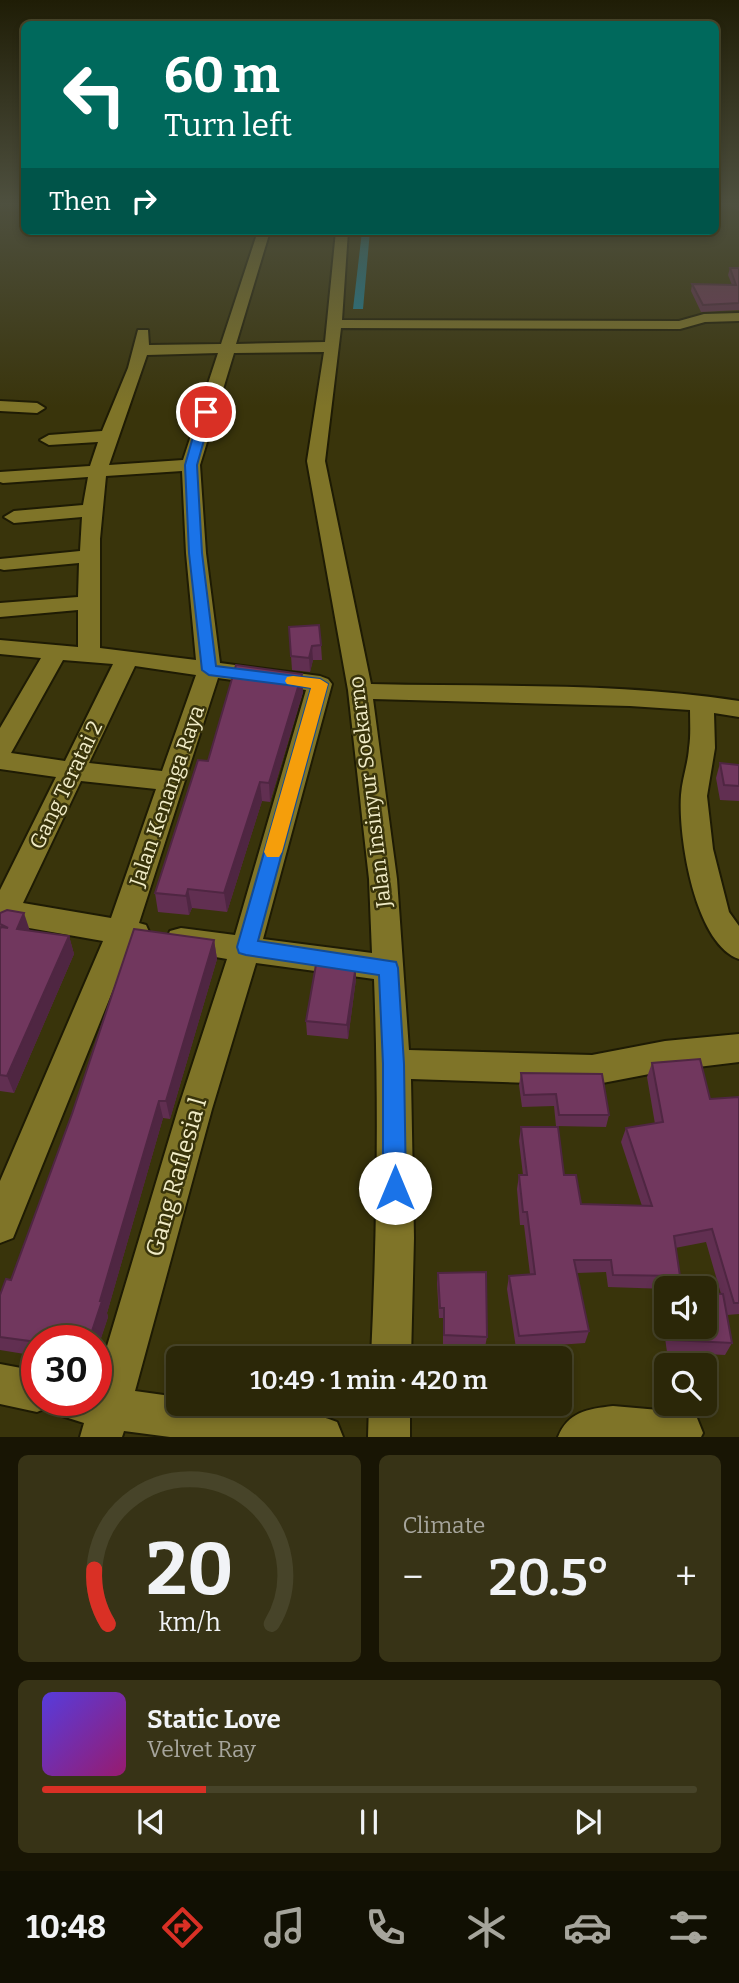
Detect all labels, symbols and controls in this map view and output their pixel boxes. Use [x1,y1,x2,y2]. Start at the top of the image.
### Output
text: 60 m [164,46,280,105]
icon: left [49,49,140,140]
text: Turn left [164,106,292,144]
icon: right [125,182,163,220]
text: Then [49,186,111,217]
pin [176,382,236,442]
icon: arrive [187,393,225,431]
street label: Jalan Insinyur Soekarno [343,675,397,910]
street label: Jalan Kenanga Raya [123,701,210,891]
street label: Gang Teratai 2 [24,717,108,853]
street label: Gang Raflesia l [140,1094,212,1260]
position arrow [358,1151,432,1225]
map controls [654,1276,717,1416]
button: sound [654,1276,717,1339]
speed limit sign: 30 [21,1325,112,1416]
button: search [654,1353,717,1416]
text: 10:49 · 1 min · 420 m [250,1365,488,1396]
text: Climate [403,1511,485,1539]
text: 20 [146,1527,233,1614]
text: 20.5° [489,1546,610,1609]
text: − [403,1554,423,1600]
text: + [675,1554,697,1600]
text: km/h [158,1608,221,1638]
text: Static Love [147,1704,281,1735]
text: Velvet Ray [147,1735,256,1763]
icon: previous [132,1803,170,1841]
icon: pause [350,1803,388,1841]
icon: next [569,1803,607,1841]
icon: directions [158,1903,207,1952]
icon: music [260,1903,309,1952]
icon: phone [361,1903,410,1952]
icon: climate [462,1903,511,1952]
icon: car [563,1903,612,1952]
icon: filters [664,1903,713,1952]
text: 10:48 [26,1908,106,1946]

